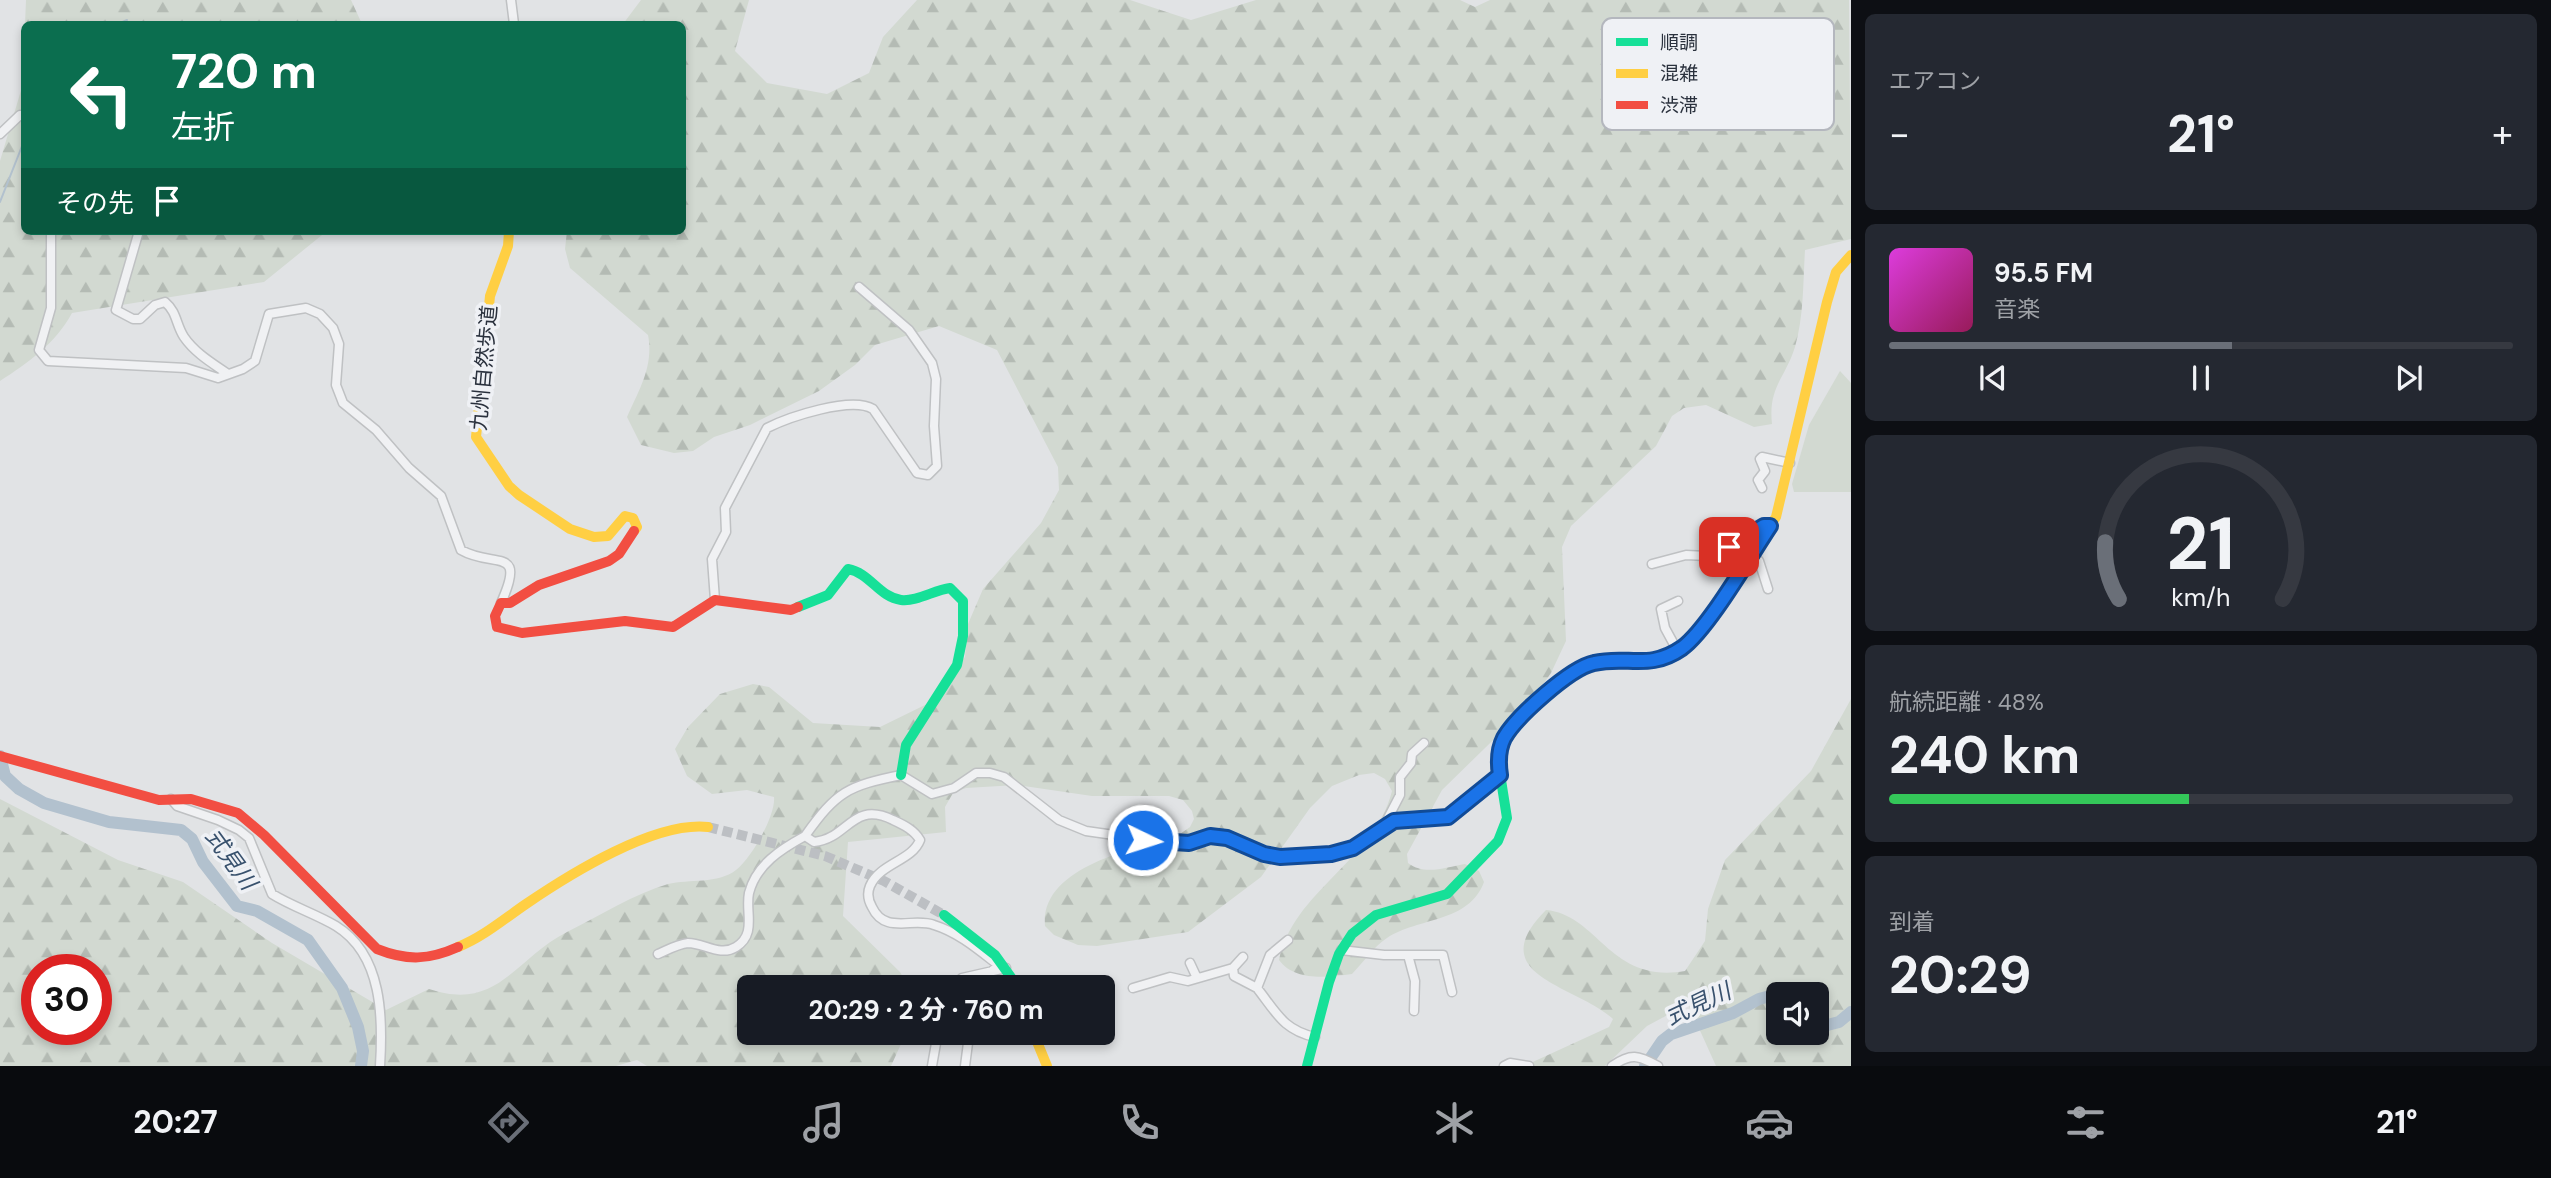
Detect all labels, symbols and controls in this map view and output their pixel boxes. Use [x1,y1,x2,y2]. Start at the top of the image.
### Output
legend [1602,18,1834,130]
text: 順調 [1660,30,1698,55]
text: 720 m [171,39,317,103]
icon: left [56,49,147,140]
text: 混雑 [1660,61,1698,86]
text: エアコン [1889,66,1981,96]
text: 渋滞 [1660,93,1698,118]
text: 21° [2167,100,2235,168]
text: 左折 [171,106,235,148]
text: − [1889,109,1910,159]
text: + [2492,109,2513,159]
icon: arrive [148,182,186,220]
text: その先 [56,186,134,220]
text: 95.5 FM [1994,256,2093,290]
text: 音楽 [1994,294,2040,324]
street label: 九州自然歩道 [465,304,503,432]
icon: previous [1974,359,2012,397]
icon: pause [2182,359,2220,397]
icon: next [2390,359,2428,397]
text: 21 [2167,497,2235,592]
pin [1699,517,1759,577]
icon: arrive [1710,528,1748,566]
text: km/h [2171,581,2231,614]
text: 航続距離 · 48% [1889,687,2044,717]
text: 240 km [1889,721,2080,789]
position arrow [1106,803,1180,877]
water label: 式見川 [199,822,265,898]
text: 到着 [1889,907,1935,937]
text: 20:29 [1889,941,2031,1009]
speed limit sign: 30 [21,954,112,1045]
water label: 式見川 [1660,975,1738,1032]
map controls [1766,982,1829,1045]
button: sound [1766,982,1829,1045]
text: 20:29 · 2 分 · 760 m [809,993,1043,1027]
icon: directions [484,1098,533,1147]
icon: music [799,1098,848,1147]
icon: phone [1115,1098,1164,1147]
icon: climate [1430,1098,1479,1147]
icon: car [1745,1098,1794,1147]
icon: filters [2061,1098,2110,1147]
text: 20:27 [133,1101,218,1143]
text: 21° [2376,1101,2418,1143]

